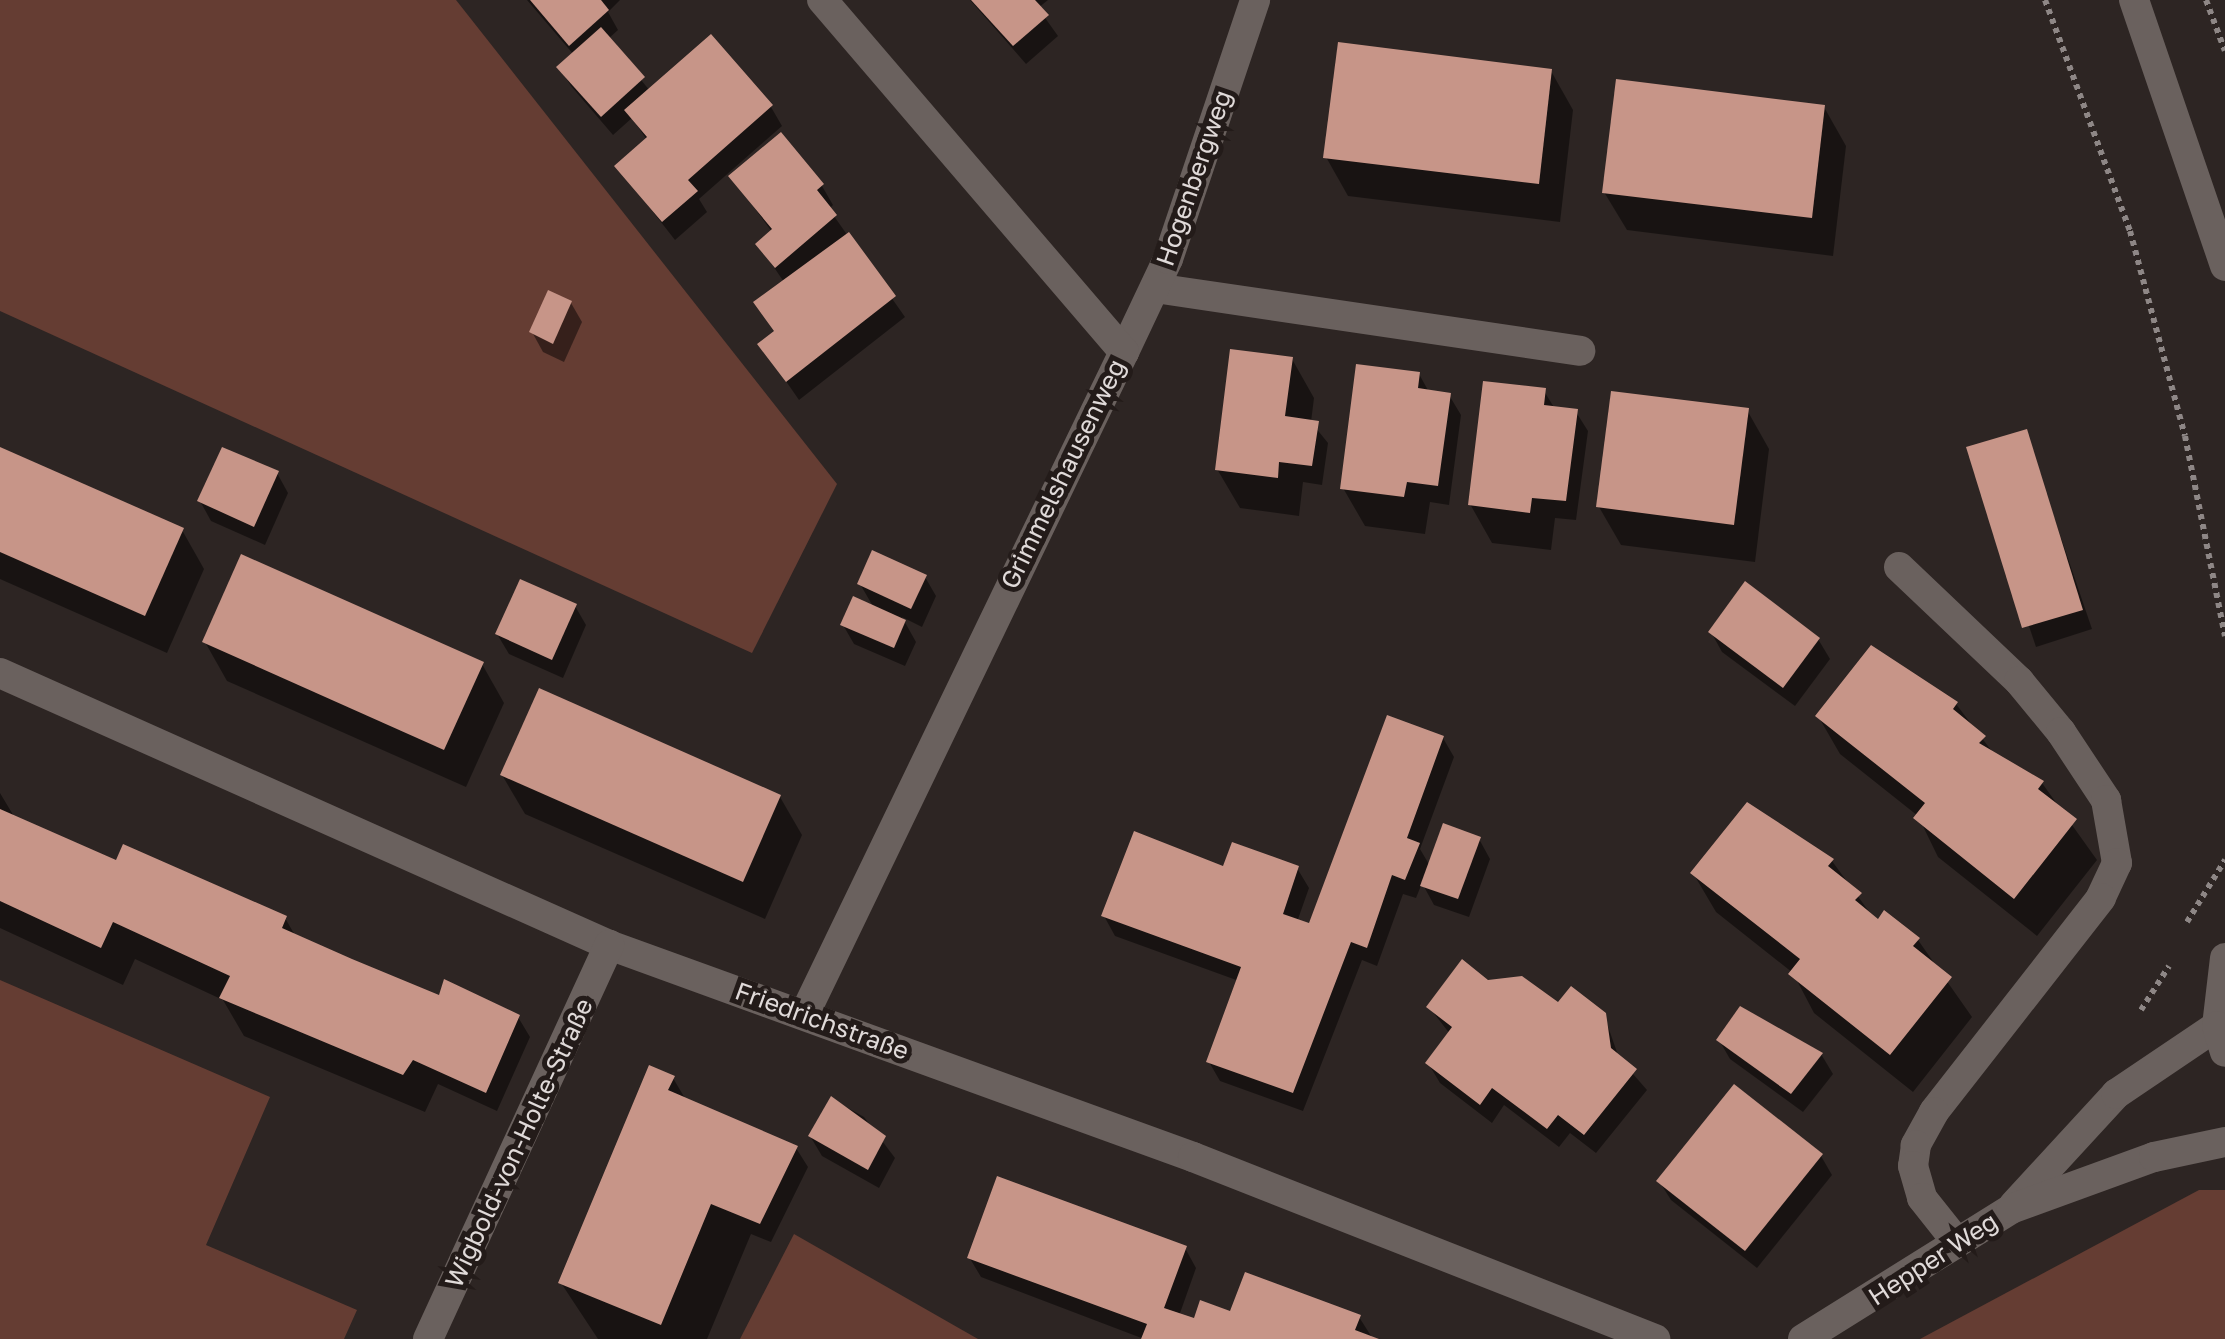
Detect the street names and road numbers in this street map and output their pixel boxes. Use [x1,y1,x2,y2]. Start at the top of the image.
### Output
street label: Hogenbergweg [1150,86,1238,270]
street label: Grimmelshausenweg [994,354,1132,594]
street label: Friedrichstraße [731,976,913,1066]
street label: Wigbold-von-Holte-Straße [439,994,599,1292]
street label: Hepper Weg [1863,1206,2003,1312]

